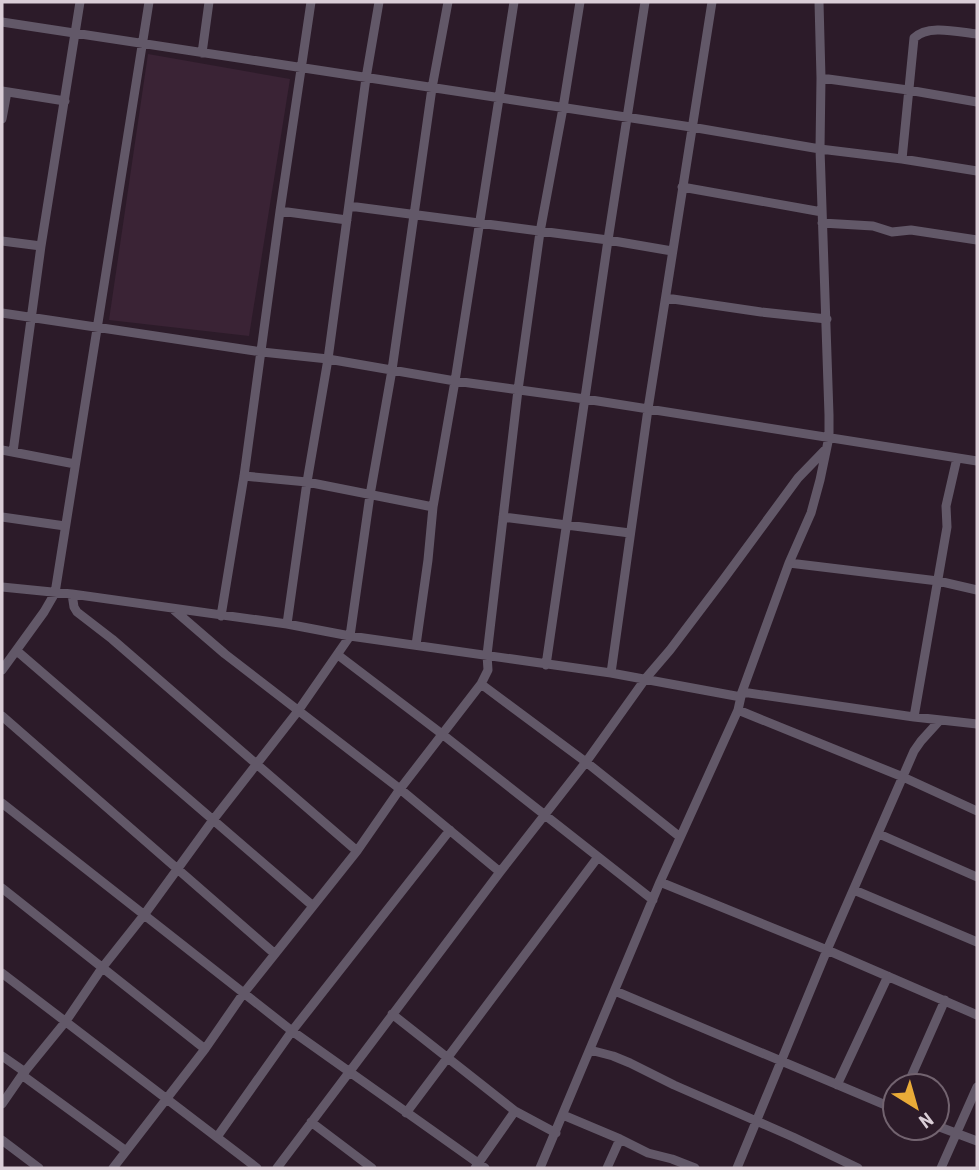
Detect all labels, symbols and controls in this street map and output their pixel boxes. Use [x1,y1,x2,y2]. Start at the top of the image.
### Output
north arrow [881,1072,951,1142]
text: N [914,1107,937,1133]

